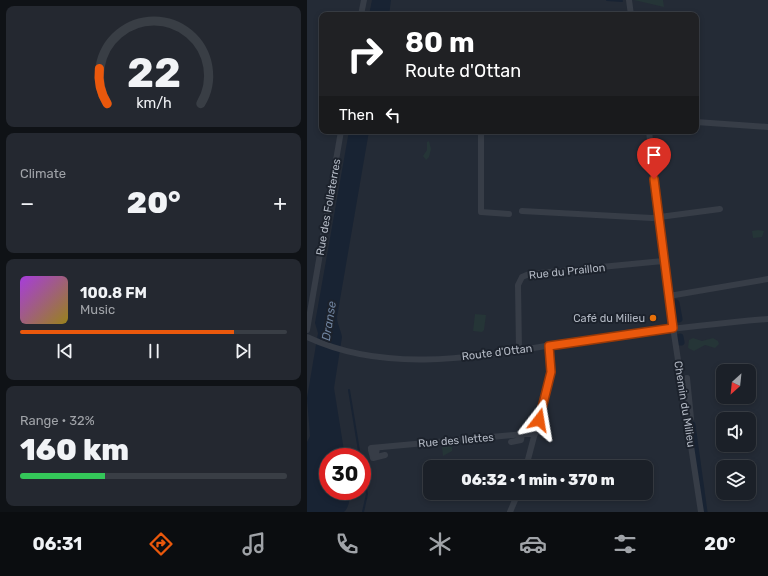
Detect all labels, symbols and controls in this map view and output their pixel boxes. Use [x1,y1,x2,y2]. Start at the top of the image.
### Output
text: 80 m [405,26,475,59]
icon: right [339,28,391,80]
text: 22 [126,48,181,97]
text: Route d'Ottan [405,60,521,82]
text: km/h [136,95,171,112]
icon: left [382,104,404,126]
text: Then [339,106,374,124]
pin [637,138,671,179]
icon: arrive [643,144,665,166]
street label: Rue des Follaterres [314,157,343,257]
text: Climate [20,166,66,181]
text: 20° [127,185,181,221]
text: − [20,190,34,217]
text: + [273,190,287,217]
street label: Rue du Praillon [528,261,606,282]
text: 100.8 FM [80,284,147,302]
water label: Dranse [319,300,339,342]
text: Music [80,302,115,317]
place label: Café du Milieu [573,312,645,325]
marker: Café du Milieu [648,313,658,323]
icon: previous [54,340,76,362]
icon: pause [143,340,165,362]
icon: next [232,340,254,362]
street label: Route d'Ottan [461,342,533,363]
street label: Chemin du Milieu [671,360,698,448]
north arrow [716,364,756,404]
map controls [716,364,756,500]
position arrow [518,399,560,441]
button: sound [716,412,756,452]
text: Range · 32% [20,413,95,428]
street label: Rue des Ilettes [418,431,495,450]
text: 160 km [20,432,129,468]
speed limit sign: 30 [319,448,371,500]
button: layers [716,460,756,500]
text: 06:32 · 1 min · 370 m [461,471,615,489]
icon: directions [147,530,175,558]
icon: music [240,530,268,558]
icon: phone [333,530,361,558]
icon: climate [426,530,454,558]
icon: car [519,530,547,558]
icon: filters [611,530,639,558]
text: 06:31 [32,533,82,555]
text: 20° [704,533,736,555]

